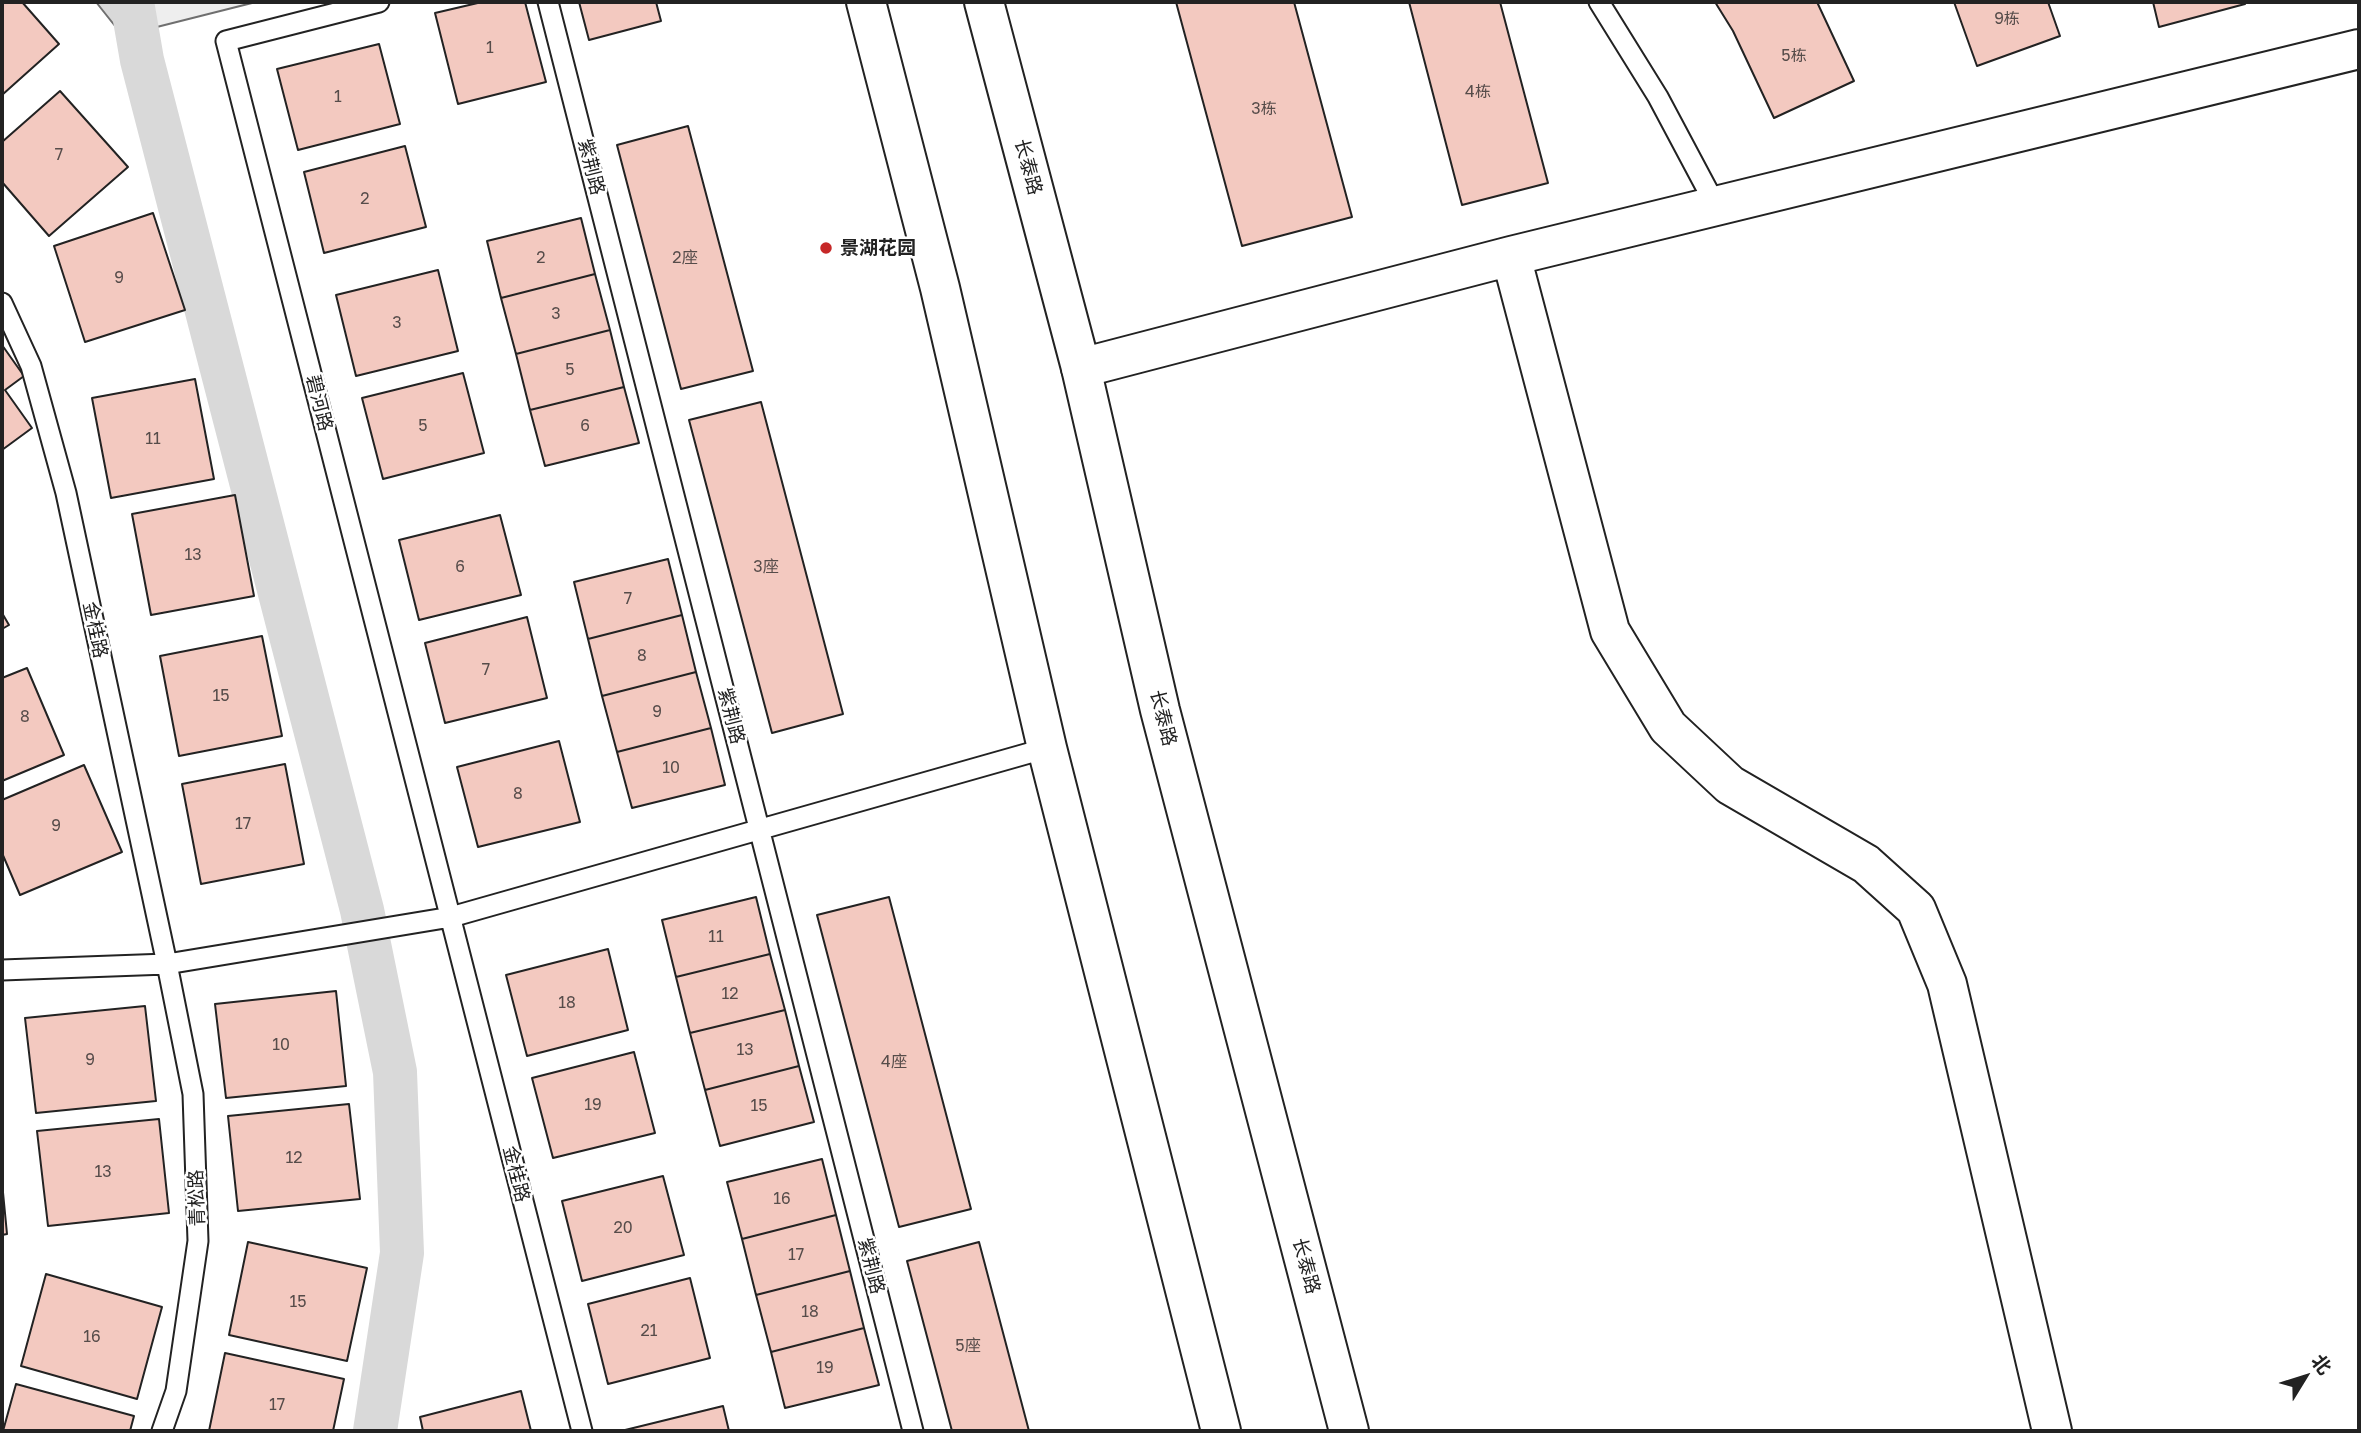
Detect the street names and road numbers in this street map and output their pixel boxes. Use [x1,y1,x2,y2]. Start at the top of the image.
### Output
street label: 紫荆路 [573,137,609,197]
street label: 长泰路 [1010,137,1046,197]
street label: 碧河路 [301,373,337,433]
street label: 金桂路 [78,600,112,660]
street label: 紫荆路 [713,686,749,746]
street label: 长泰路 [1145,688,1181,748]
street label: 金桂路 [498,1144,534,1204]
street label: 青松路 [185,1169,209,1227]
street label: 紫荆路 [853,1236,889,1296]
street label: 长泰路 [1288,1236,1324,1296]

